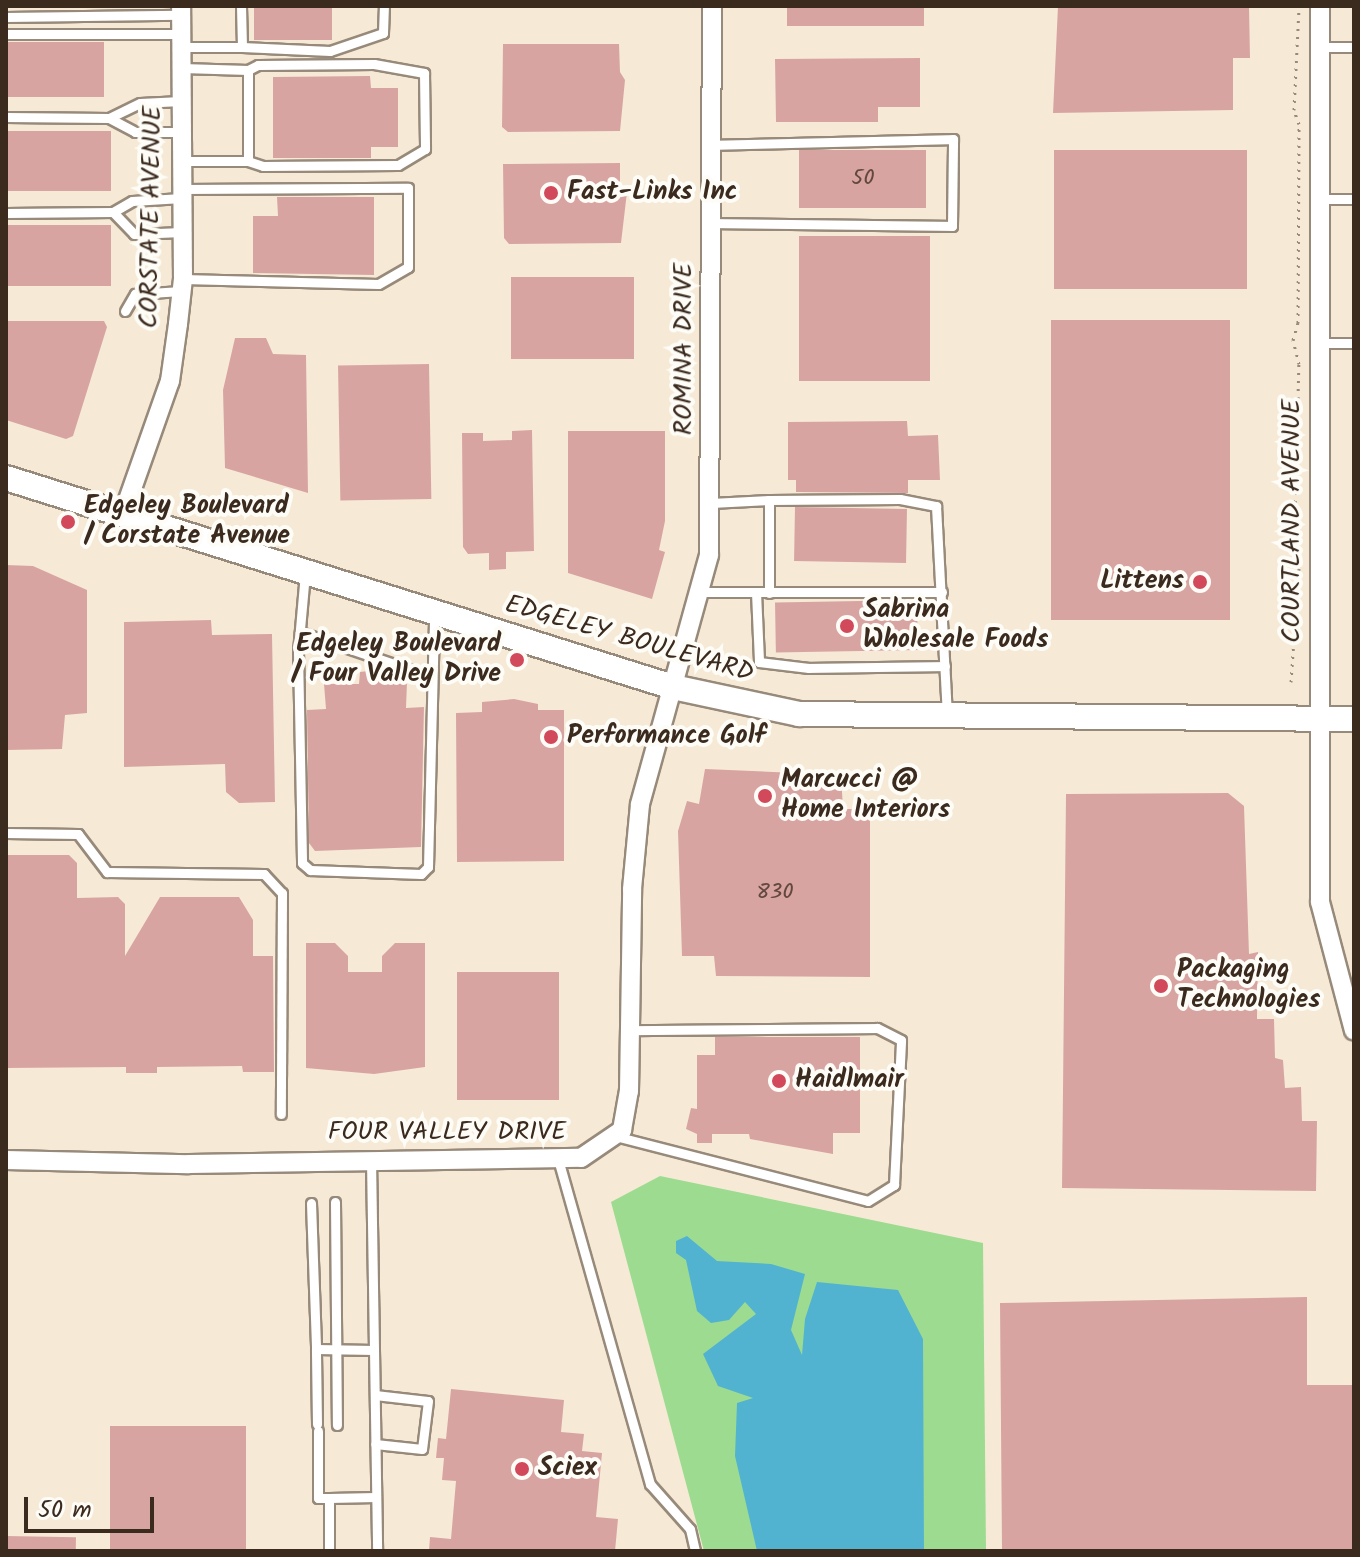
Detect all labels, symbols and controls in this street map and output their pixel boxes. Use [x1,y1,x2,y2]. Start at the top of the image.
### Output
street label: CORSTATE AVENUE [134,105,170,329]
house number: 50 [852,166,874,192]
place label: Fast-Links Inc [567,177,738,209]
marker: Fast-Links Inc [542,184,560,202]
street label: ROMINA DRIVE [669,263,701,435]
street label: COURTLAND AVENUE [1277,399,1309,643]
place label: Edgeley Boulevard / Corstate Avenue [84,491,290,552]
marker: Edgeley Boulevard / Corstate Avenue [59,513,77,531]
place label: Littens [1100,566,1184,598]
marker: Littens [1191,573,1209,591]
street label: EDGELEY BOULEVARD [501,590,757,690]
place label: Sabrina Wholesale Foods [863,595,1048,656]
marker: Sabrina Wholesale Foods [838,617,856,635]
place label: Edgeley Boulevard / Four Valley Drive [291,629,501,690]
marker: Edgeley Boulevard / Four Valley Drive [508,651,526,669]
place label: Performance Golf [567,721,766,753]
marker: Performance Golf [542,728,560,746]
place label: Marcucci @ Home Interiors [781,765,950,826]
marker: Marcucci @ Home Interiors [756,787,774,805]
house number: 830 [757,880,793,906]
place label: Packaging Technologies [1177,955,1320,1016]
marker: Packaging Technologies [1152,977,1170,995]
place label: Haidlmair [795,1065,904,1097]
marker: Haidlmair [770,1072,788,1090]
street label: FOUR VALLEY DRIVE [328,1117,566,1149]
place label: Sciex [538,1453,597,1485]
marker: Sciex [513,1460,531,1478]
scale bar [28,1481,158,1531]
text: 50 m [38,1491,92,1530]

